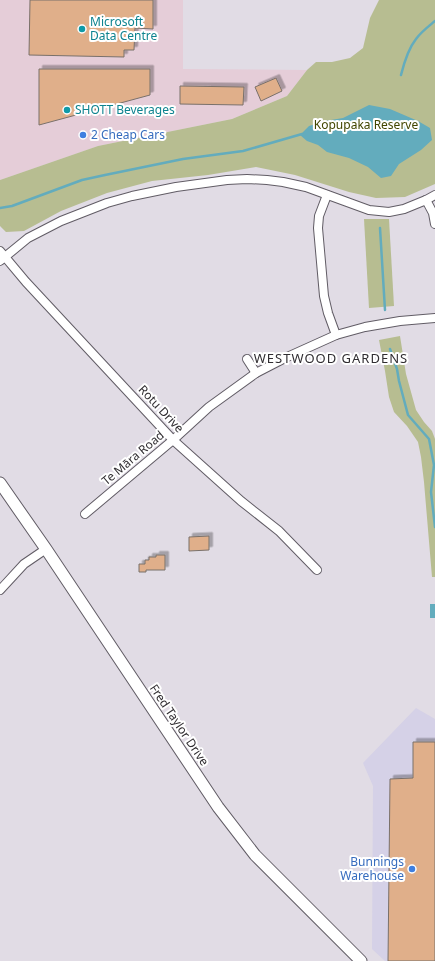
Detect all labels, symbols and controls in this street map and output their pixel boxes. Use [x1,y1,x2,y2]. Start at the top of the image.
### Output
place label: Microsoft Data Centre [90,13,157,44]
marker: Microsoft Data Centre [77,24,87,34]
place label: SHOTT Beverages [75,101,175,118]
marker: SHOTT Beverages [62,105,72,115]
park label: Kopupaka Reserve [314,116,418,133]
place label: 2 Cheap Cars [91,126,165,143]
marker: 2 Cheap Cars [78,130,88,140]
district label: WESTWOOD GARDENS [254,349,408,367]
street label: Rotu Drive [135,381,188,436]
street label: Te Māra Road [98,426,168,489]
street label: Fred Taylor Drive [146,681,213,769]
place label: Bunnings Warehouse [340,853,404,884]
marker: Bunnings Warehouse [407,864,417,874]

